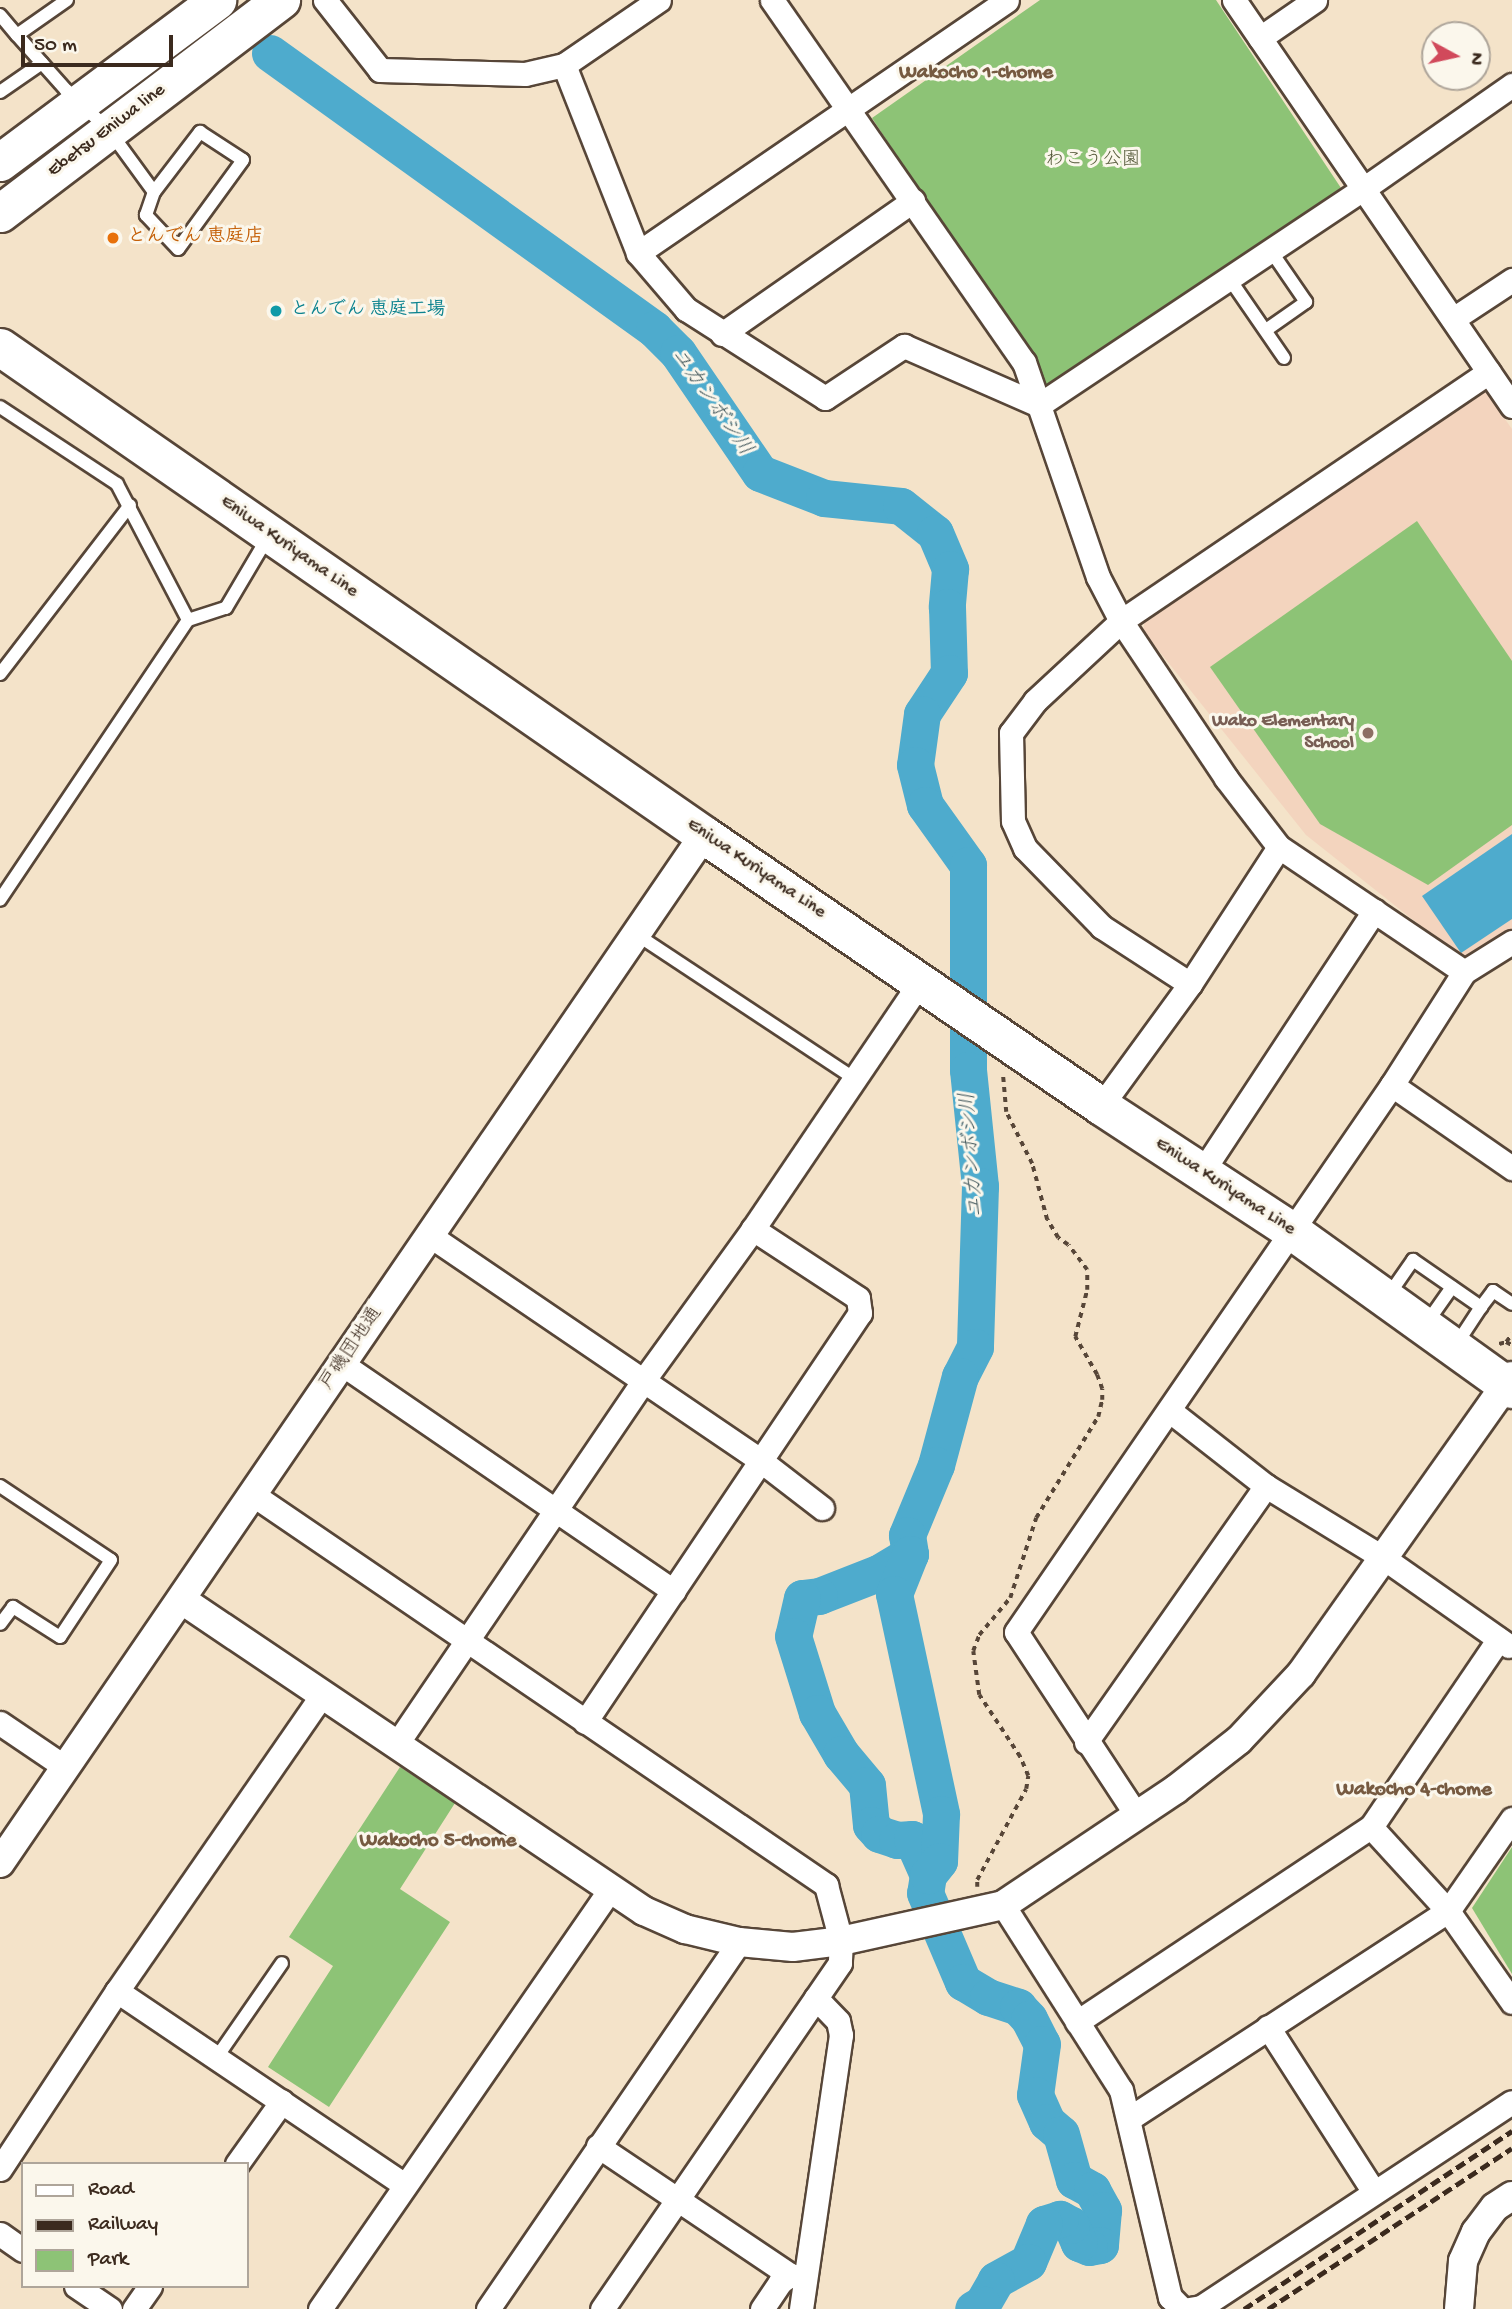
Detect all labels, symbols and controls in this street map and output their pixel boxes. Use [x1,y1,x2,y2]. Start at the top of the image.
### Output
scale bar [24,21,177,65]
north arrow [1421,21,1491,91]
text: 50 m [34,34,77,59]
text: N [1463,51,1488,66]
district label: Wakocho 1-chome [899,61,1053,87]
street label: Ebetsu Eniwa line [44,79,170,183]
park label: わこう公園 [1046,150,1140,172]
place label: とんでん 恵庭店 [127,227,264,249]
marker: とんでん 恵庭店 [105,230,121,246]
place label: とんでん 恵庭工場 [290,300,446,322]
marker: とんでん 恵庭工場 [268,303,284,319]
water label: ユカンボシ川 [664,344,756,462]
street label: Eniwa Kuriyama Line [216,491,362,603]
place label: Wako Elementary School [1212,711,1354,755]
marker: Wako Elementary School [1360,725,1376,741]
street label: Eniwa Kuriyama Line [682,814,830,924]
water label: ユカンボシ川 [957,1091,991,1219]
street label: Eniwa Kuriyama Line [1150,1133,1300,1241]
street label: 戸磯団地通 [316,1303,388,1395]
district label: Wakocho 4-chome [1336,1778,1492,1804]
district label: Wakocho 5-chome [360,1829,516,1855]
legend [21,2162,248,2288]
text: Road [88,2178,134,2203]
text: Railway [88,2213,158,2238]
text: Park [88,2248,128,2273]

